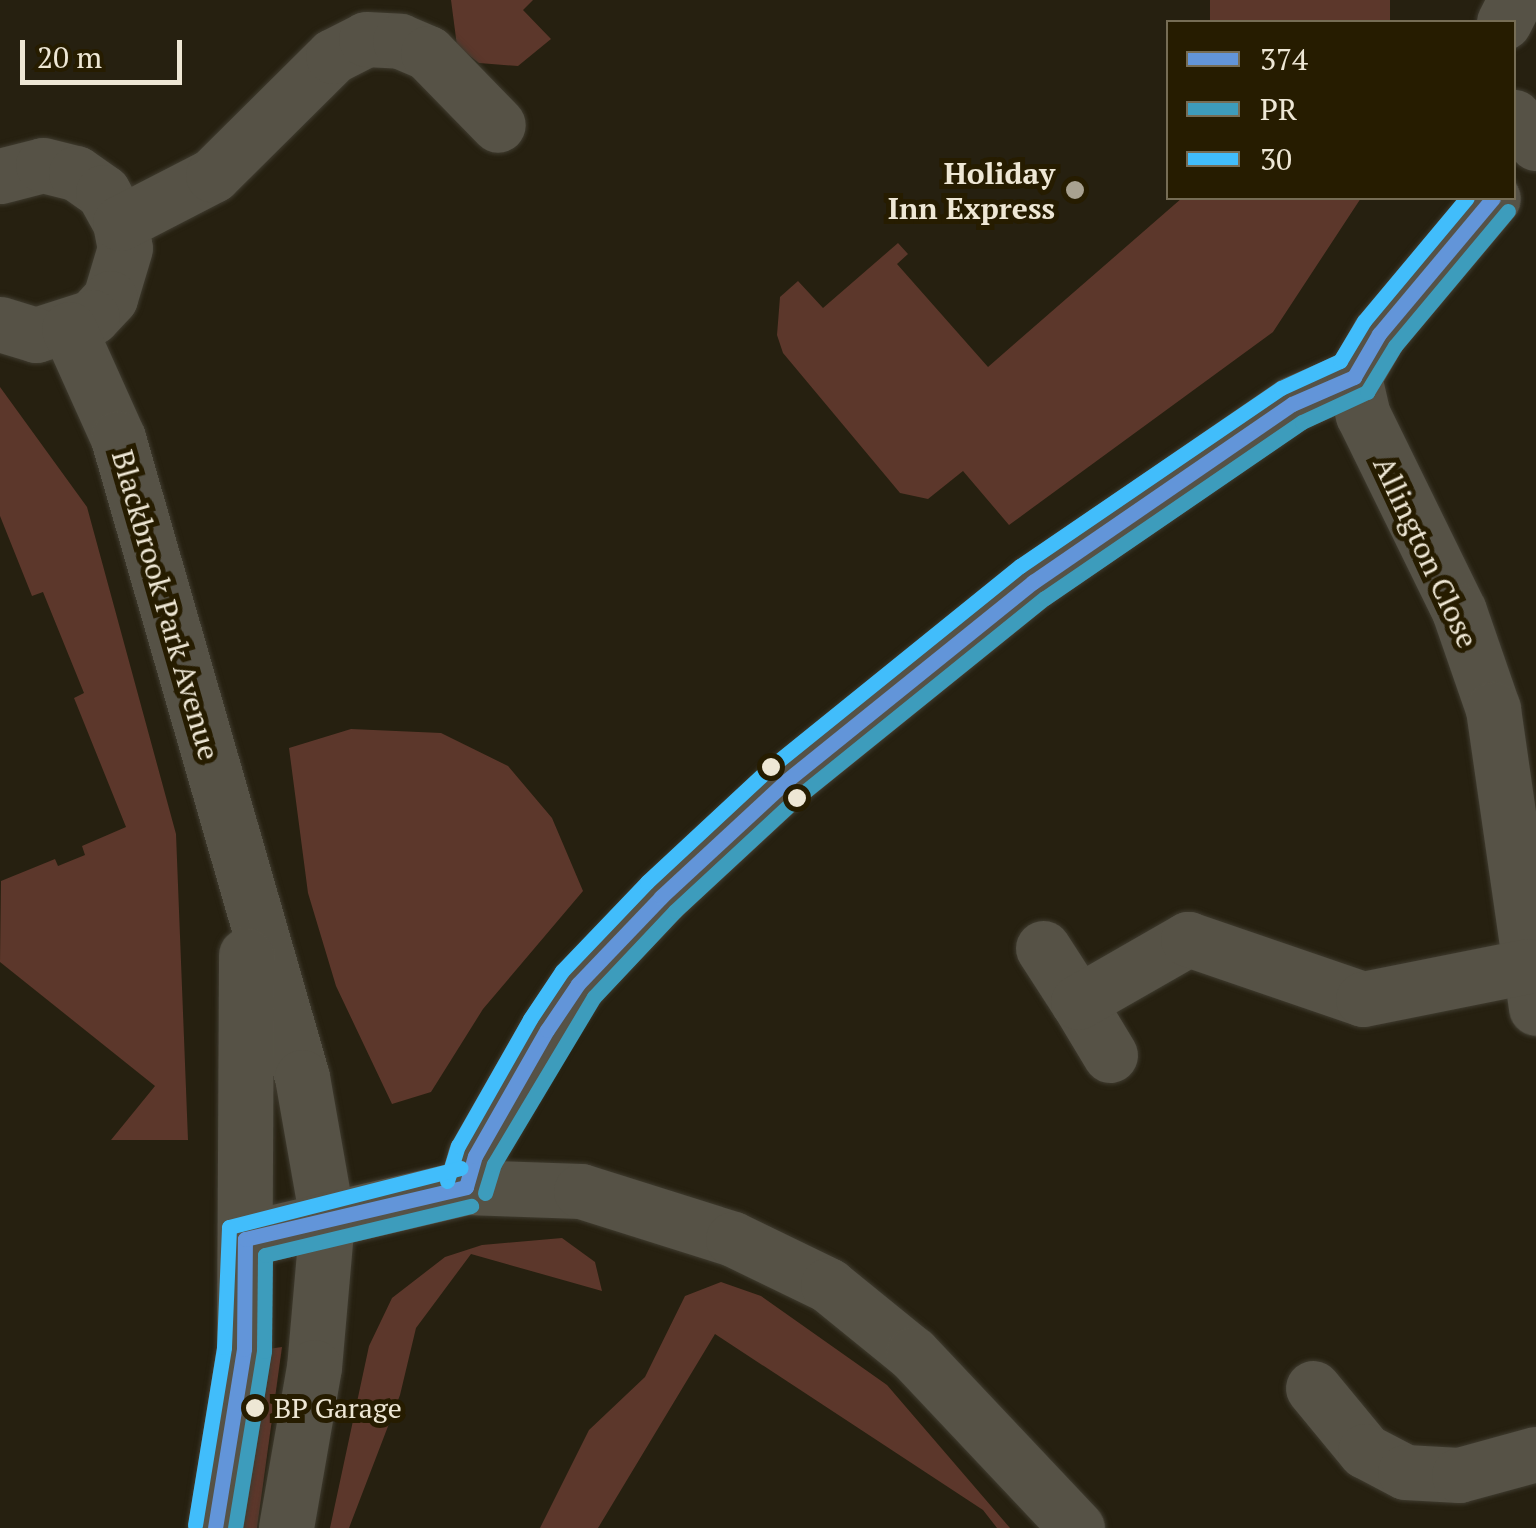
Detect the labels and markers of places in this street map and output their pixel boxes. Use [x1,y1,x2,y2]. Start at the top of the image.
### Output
place label: Holiday Inn Express [888,155,1055,226]
marker: Holiday Inn Express [1064,179,1086,201]
unlabelled marker [761,757,781,777]
unlabelled marker [787,788,807,808]
place label: BP Garage [274,1391,402,1425]
marker: BP Garage [245,1398,265,1418]

